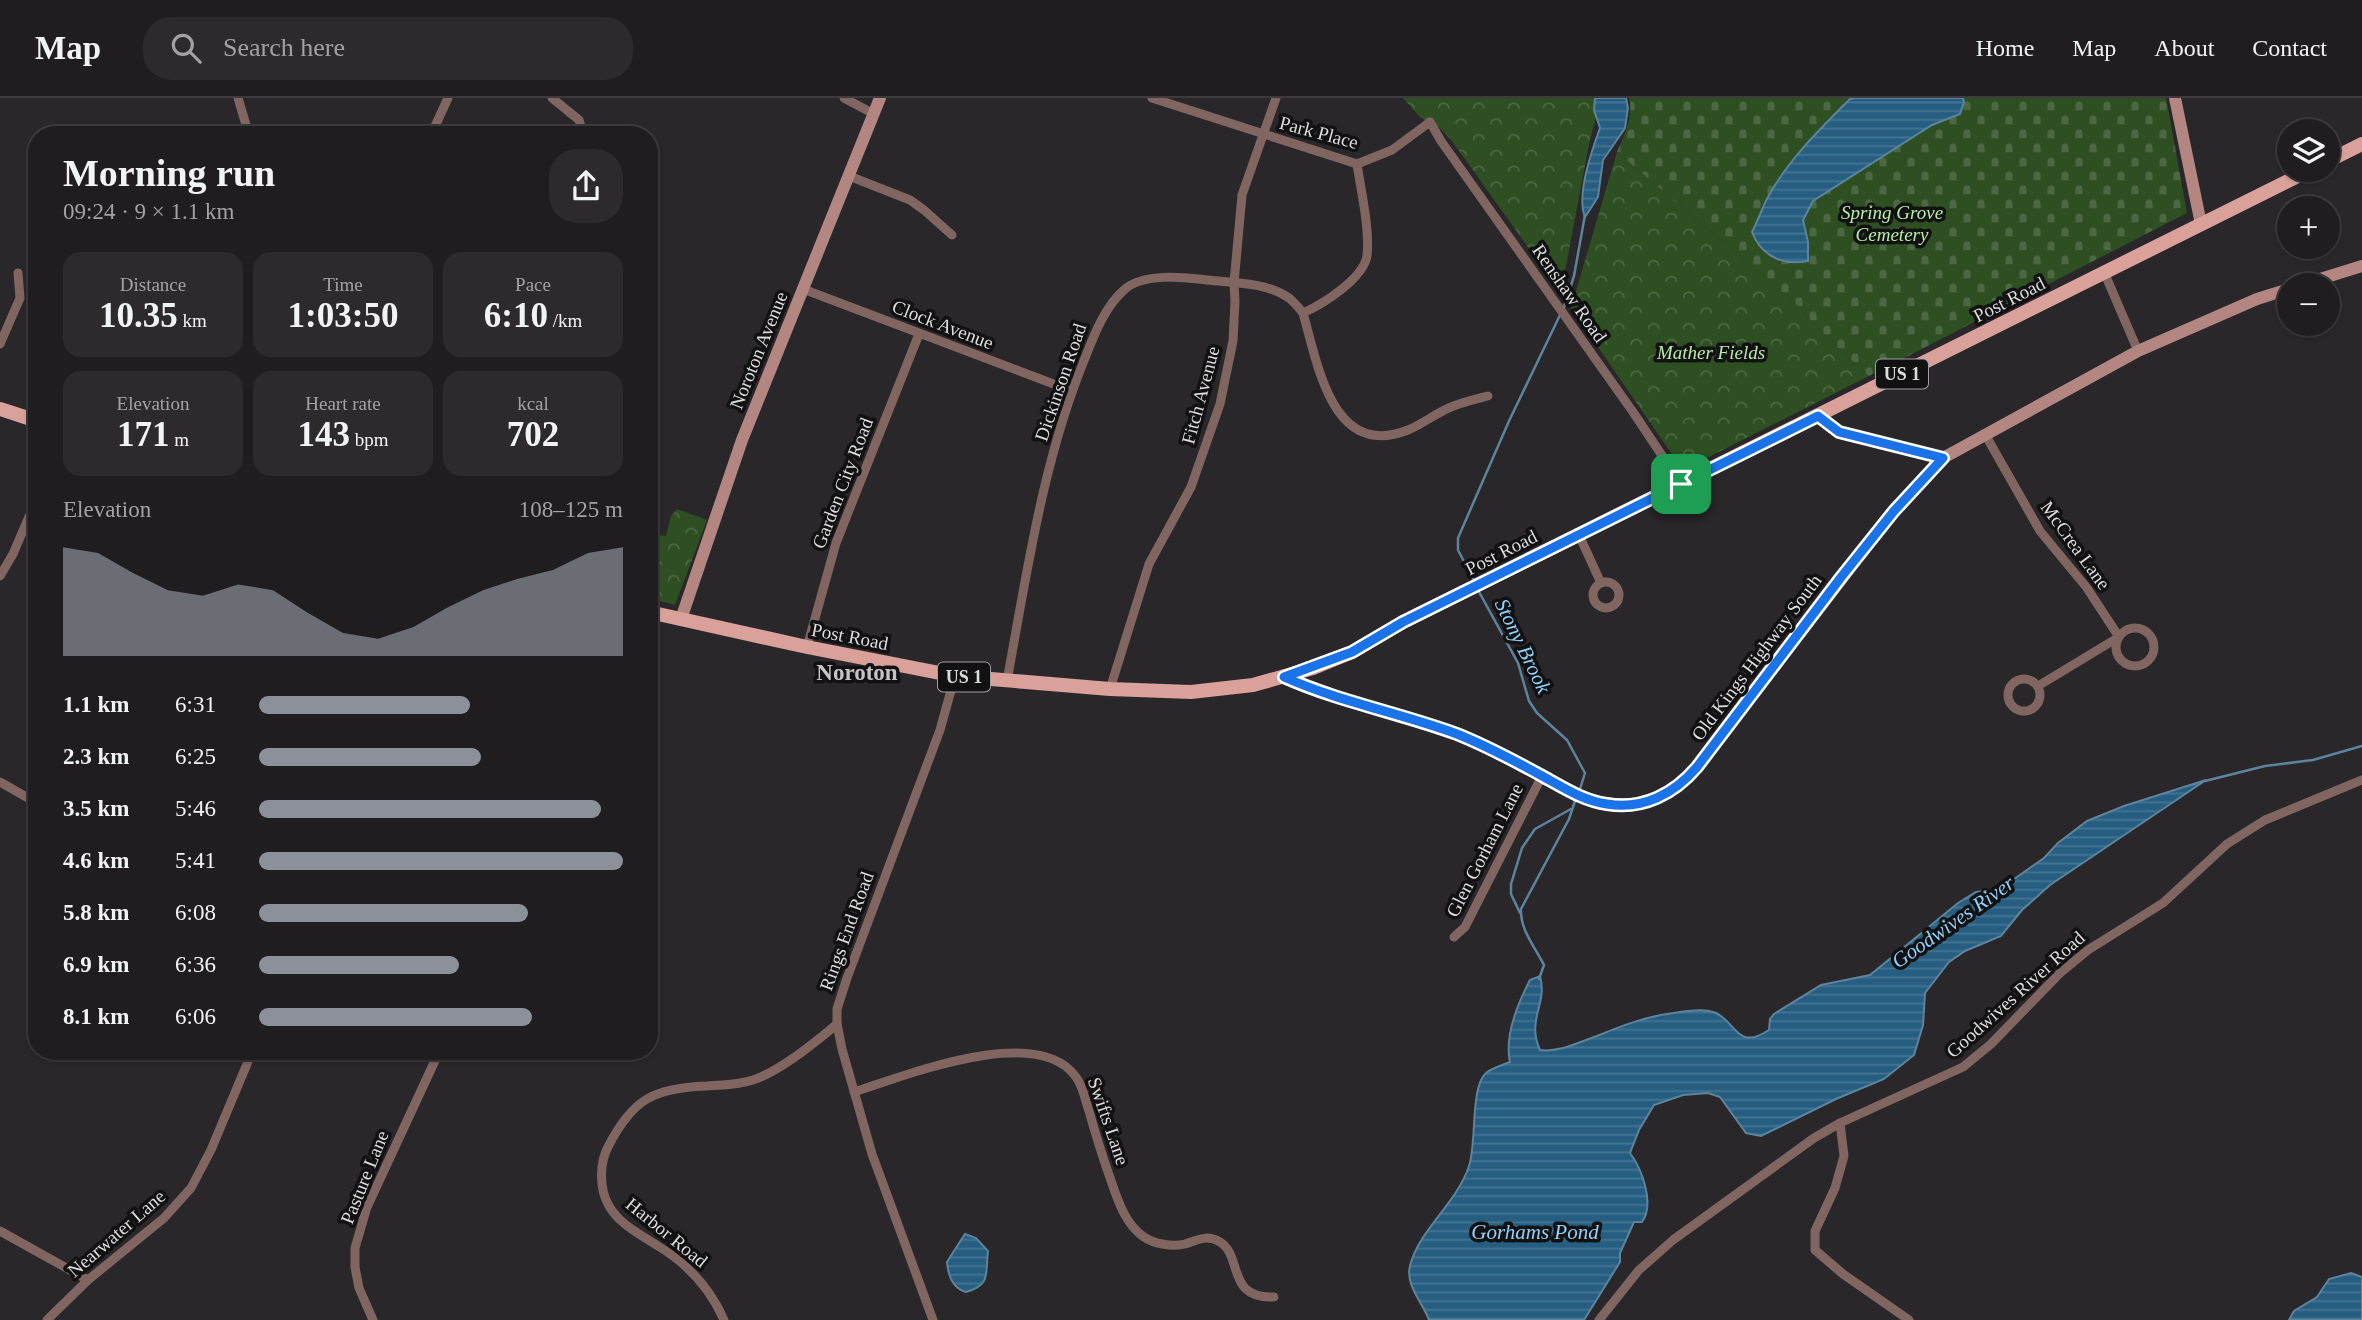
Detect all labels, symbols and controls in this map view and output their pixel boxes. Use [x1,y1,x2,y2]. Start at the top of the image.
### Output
search box [143,17,633,80]
icon: search [167,29,205,67]
text: Map [35,30,101,66]
text: Search here [223,33,345,62]
text: Home [1976,35,2034,61]
text: Map [2072,35,2116,61]
text: About [2154,35,2214,61]
text: Contact [2252,35,2327,61]
street label: Park Place [1277,112,1361,153]
map controls [2277,119,2340,336]
button: layers [2277,119,2340,182]
button: share [549,149,623,223]
text: Morning run [63,152,275,194]
button: + [2277,196,2340,259]
text: 09:24 · 9 × 1.1 km [63,199,234,224]
park label: Spring Grove Cemetery [1841,202,1943,245]
street label: Renshaw Road [1528,240,1611,347]
street label: Post Road [1970,272,2049,326]
button: − [2277,273,2340,336]
text: Distance [120,274,186,295]
text: Time [323,274,363,295]
text: Pace [515,274,551,295]
street label: Noroton Avenue [725,288,792,412]
text: 10.35 [99,296,178,335]
text: 1:03:50 [288,296,398,335]
text: 6:10 [484,296,548,335]
street label: Clock Avenue [889,296,996,353]
text: km [178,310,207,331]
text: /km [548,310,582,331]
street label: Dickinson Road [1031,320,1091,444]
park label: Mather Fields [1656,342,1765,363]
street label: Fitch Avenue [1177,344,1224,446]
road number: US 1 [1876,360,1928,388]
text: Elevation [117,393,189,414]
text: Heart rate [305,393,381,414]
text: kcal [517,393,549,414]
street label: Garden City Road [808,414,877,551]
text: 171 [117,415,169,454]
text: 143 [297,415,350,454]
text: 702 [507,415,559,454]
text: m [169,429,189,450]
text: bpm [350,429,389,450]
pin [1651,454,1711,514]
icon: arrive [1662,465,1700,503]
text: Elevation [63,497,151,522]
text: 108–125 m [519,497,623,522]
street label: McCrea Lane [2037,497,2115,594]
street label: Post Road [1462,525,1541,579]
street label: Old Kings Highway South [1687,570,1826,744]
water label: Stony Brook [1490,595,1557,698]
street label: Post Road [810,619,890,654]
district label: Noroton [816,660,898,685]
road number: US 1 [938,662,990,692]
text: 1.1 km [63,692,129,717]
text: 6:31 [175,692,216,717]
text: 2.3 km [63,744,129,769]
text: 6:25 [175,744,216,769]
street label: Glen Gorham Lane [1442,780,1527,920]
text: 3.5 km [63,796,129,821]
text: 5:46 [175,796,216,821]
text: 4.6 km [63,848,129,873]
text: 5:41 [175,848,216,873]
street label: Rings End Road [815,869,878,993]
water label: Goodwives River [1887,870,2020,973]
text: 5.8 km [63,900,129,925]
text: 6:08 [175,900,216,925]
street label: Goodwives River Road [1942,927,2089,1062]
text: 6.9 km [63,952,129,977]
text: 6:36 [175,952,216,977]
text: 8.1 km [63,1004,129,1029]
text: 6:06 [175,1004,216,1029]
street label: Swifts Lane [1084,1075,1133,1168]
street label: Pasture Lane [336,1128,393,1227]
street label: Nearwater Lane [63,1185,169,1281]
street label: Harbor Road [622,1193,712,1272]
water label: Gorhams Pond [1471,1220,1599,1244]

